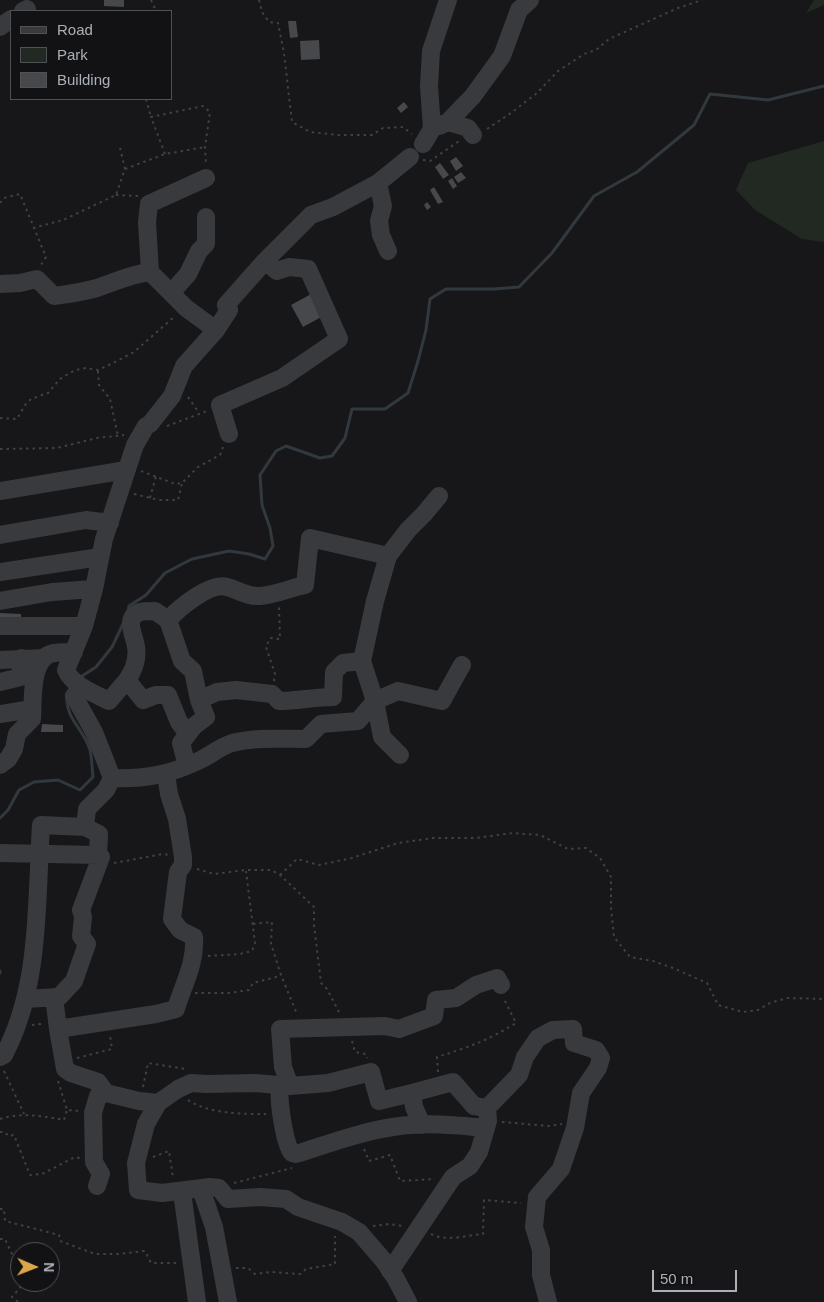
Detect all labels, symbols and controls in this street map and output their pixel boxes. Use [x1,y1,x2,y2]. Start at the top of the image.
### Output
legend [10,10,172,100]
text: Road [57,21,93,38]
text: Park [57,46,88,63]
text: Building [57,71,110,88]
north arrow [10,1242,60,1292]
scale bar [654,1260,739,1292]
text: N [41,1262,57,1272]
text: 50 m [660,1270,693,1287]

